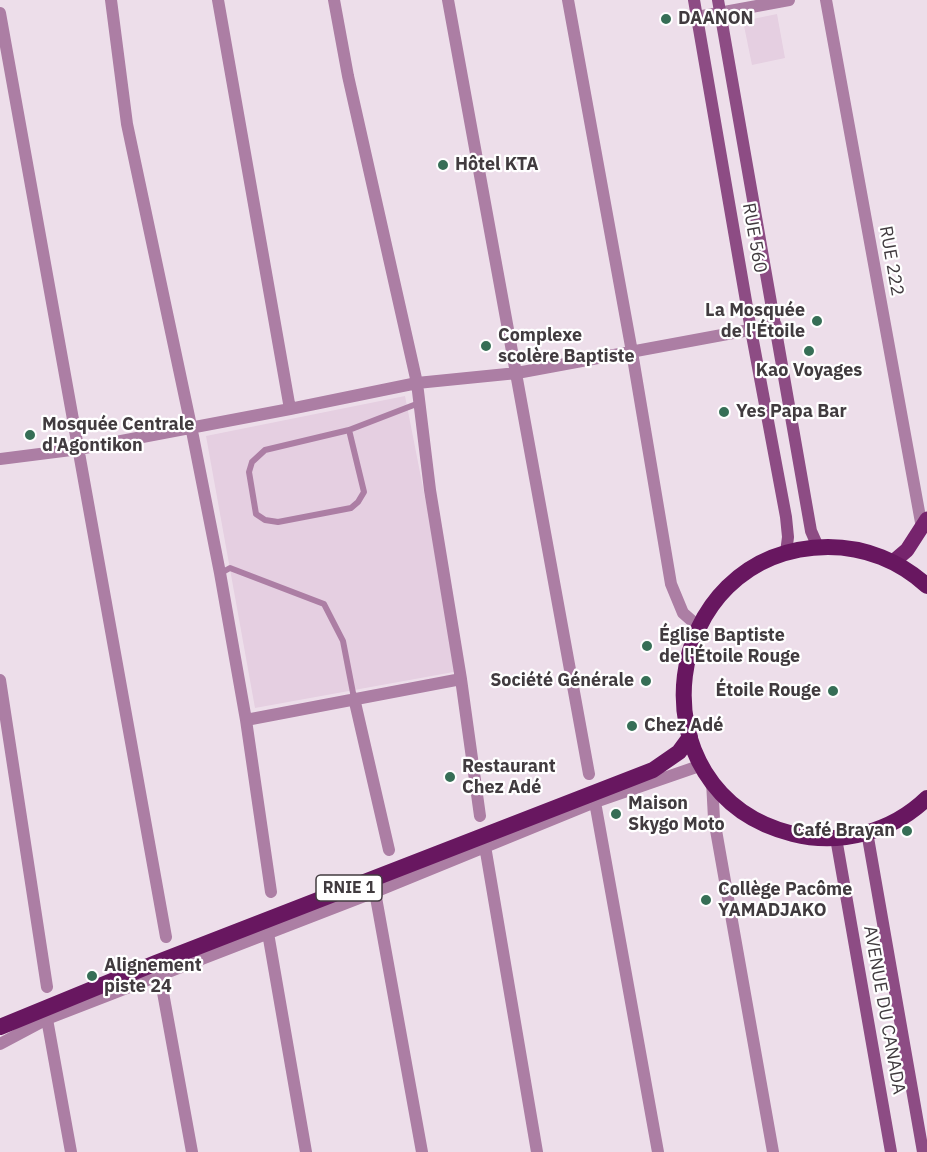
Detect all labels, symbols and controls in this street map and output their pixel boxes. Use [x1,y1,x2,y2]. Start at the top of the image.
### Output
place label: DAANON [678,8,754,30]
marker: DAANON [659,12,673,26]
place label: Hôtel KTA [455,154,538,176]
marker: Hôtel KTA [436,158,450,172]
street label: RUE 560 [737,201,771,275]
street label: RUE 222 [874,224,908,298]
place label: La Mosquée de l'Étoile [705,300,805,342]
marker: La Mosquée de l'Étoile [810,314,824,328]
place label: Complexe scolère Baptiste [498,325,635,368]
marker: Complexe scolère Baptiste [479,339,493,353]
marker: Kao Voyages [802,344,816,358]
place label: Kao Voyages [756,360,862,382]
place label: Yes Papa Bar [736,401,847,423]
marker: Yes Papa Bar [717,405,731,419]
place label: Mosquée Centrale d'Agontikon [42,414,194,456]
marker: Mosquée Centrale d'Agontikon [23,428,37,442]
place label: Église Baptiste de l'Étoile Rouge [659,625,800,668]
marker: Église Baptiste de l'Étoile Rouge [640,639,654,653]
place label: Société Générale [490,670,634,692]
marker: Société Générale [639,674,653,688]
place label: Étoile Rouge [715,680,821,702]
marker: Étoile Rouge [826,684,840,698]
place label: Chez Adé [644,715,723,737]
marker: Chez Adé [625,719,639,733]
place label: Restaurant Chez Adé [462,756,556,798]
marker: Restaurant Chez Adé [443,770,457,784]
place label: Maison Skygo Moto [628,793,725,836]
marker: Maison Skygo Moto [609,807,623,821]
place label: Café Brayan [793,820,895,842]
marker: Café Brayan [900,824,914,838]
road number: RNIE 1 [316,875,382,901]
place label: Collège Pacôme YAMADJAKO [718,879,852,922]
marker: Collège Pacôme YAMADJAKO [699,893,713,907]
street label: AVENUE DU CANADA [859,924,909,1096]
place label: Alignement piste 24 [104,955,202,998]
marker: Alignement piste 24 [85,969,99,983]

